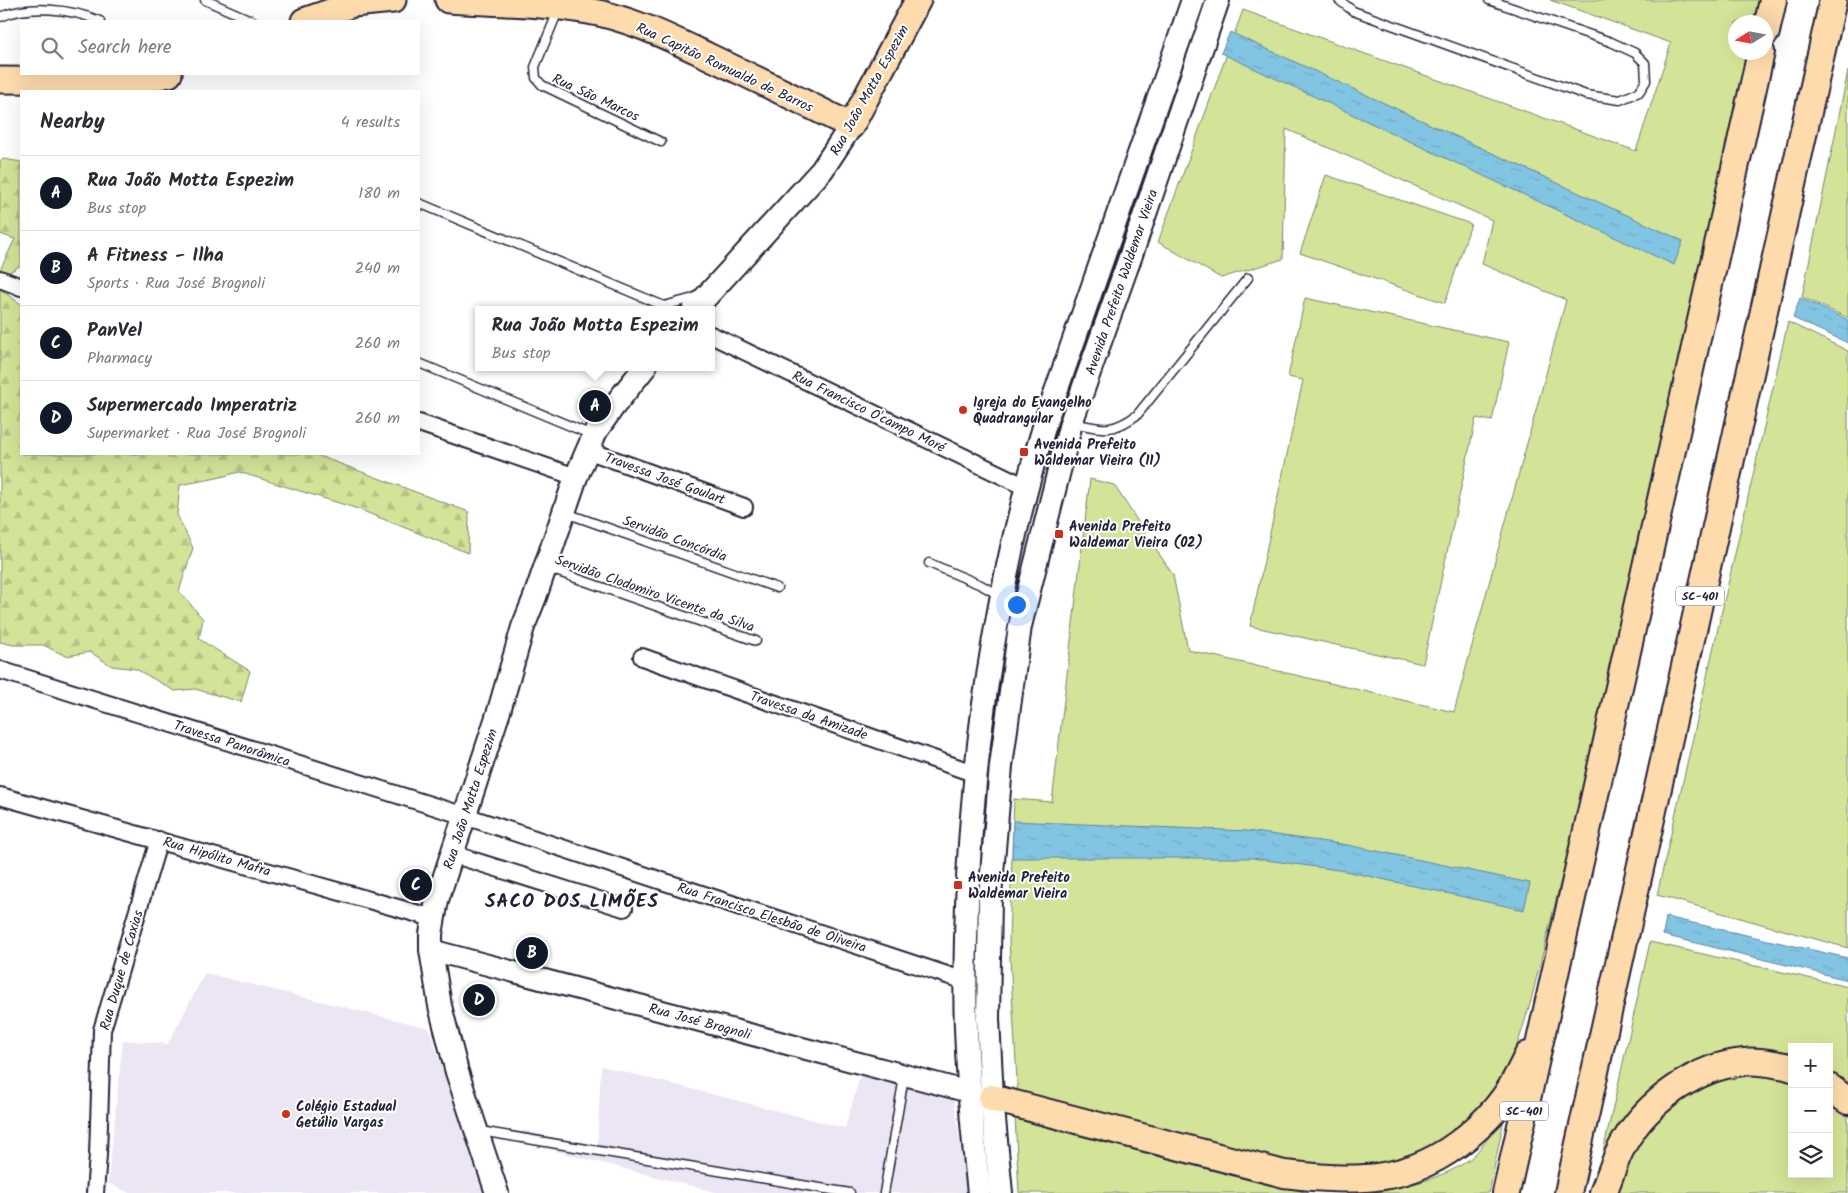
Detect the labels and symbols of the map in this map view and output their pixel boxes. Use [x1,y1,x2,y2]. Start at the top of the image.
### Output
north arrow [1728,15,1773,60]
street label: Rua Capitão Romualdo de Barros [632,17,817,119]
street label: Rua João Motta Espezim [825,21,915,160]
street label: Rua São Marcos [548,68,643,128]
street label: Avenida Prefeito Waldemar Vieira [1080,186,1164,378]
street label: Rua Francisco O'campo Moré [788,365,950,459]
pin: A [579,387,611,425]
place label: Igreja do Evangelho Quadrangular [973,392,1092,430]
marker: Igreja do Evangelho Quadrangular [957,404,969,416]
place label: Avenida Prefeito Waldemar Vieira (11) [1034,434,1161,472]
marker: Avenida Prefeito Waldemar Vieira (11) [1018,446,1030,458]
street label: Travessa José Goulart [601,447,729,511]
street label: Servidão Concórdia [619,510,730,568]
place label: Avenida Prefeito Waldemar Vieira (02) [1069,516,1203,554]
marker: Avenida Prefeito Waldemar Vieira (02) [1053,528,1065,540]
street label: Servidão Clodomiro Vicente da Silva [552,549,757,638]
road number: SC-401 [1676,586,1724,606]
your location [1004,592,1030,618]
street label: Travessa da Amizade [747,685,871,747]
street label: Travessa Panorâmica [171,715,293,773]
street label: Rua João Motta Espezim [438,726,504,872]
street label: Rua Hipólito Mafra [160,831,273,883]
pin: C [400,866,432,904]
place label: Avenida Prefeito Waldemar Vieira [968,867,1070,905]
street label: Rua Francisco Elesbão de Oliveira [674,877,869,959]
marker: Avenida Prefeito Waldemar Vieira [952,879,964,891]
district label: SACO DOS LIMÕES [485,887,659,917]
street label: Rua Duque de Caxias [94,908,150,1033]
pin: B [516,934,548,972]
pin: D [463,981,495,1019]
street label: Rua José Brognoli [646,998,754,1046]
place label: Colégio Estadual Getúlio Vargas [296,1096,396,1134]
road number: SC-401 [1500,1102,1548,1120]
marker: Colégio Estadual Getúlio Vargas [280,1108,292,1120]

